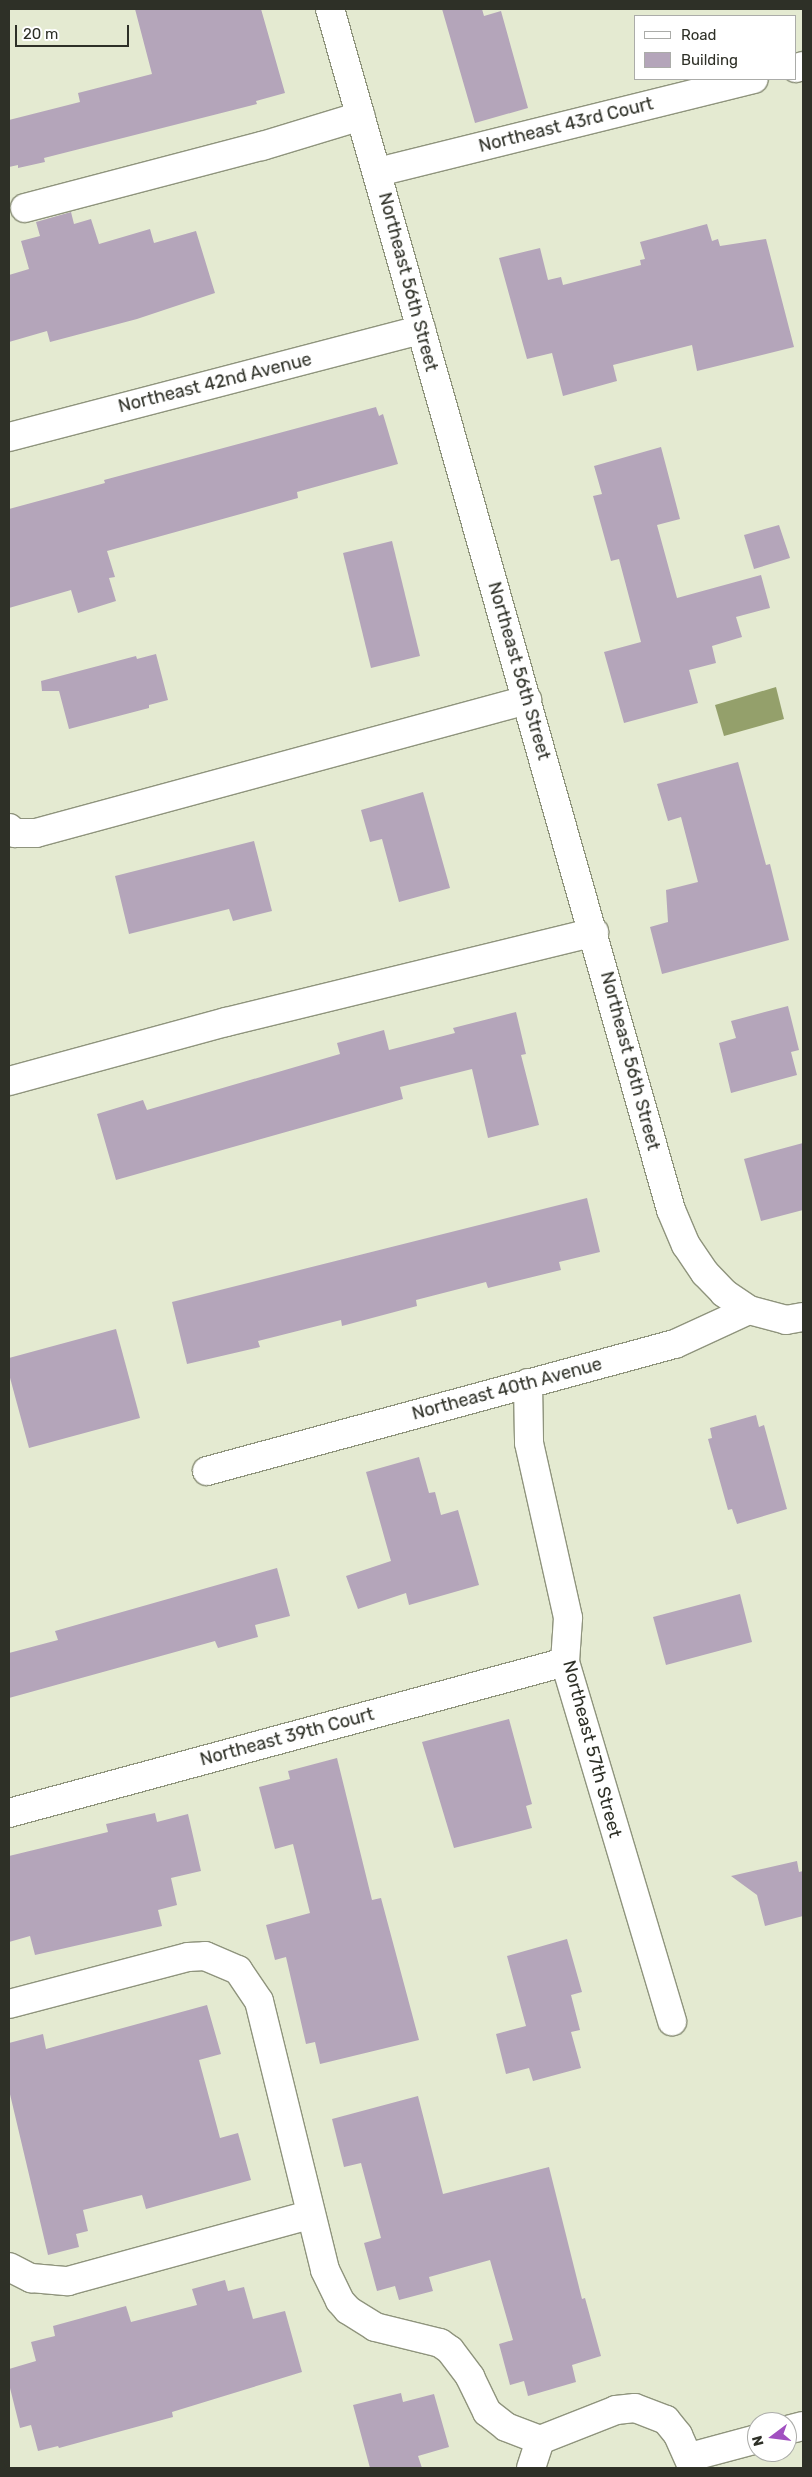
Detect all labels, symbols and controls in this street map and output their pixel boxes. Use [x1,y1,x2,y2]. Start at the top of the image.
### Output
scale bar [18,15,131,47]
legend [634,15,797,80]
text: 20 m [23,25,58,43]
text: Road [681,26,717,44]
text: Building [681,51,738,69]
street label: Northeast 43rd Court [476,93,656,157]
street label: Northeast 56th Street [374,190,442,374]
street label: Northeast 42nd Avenue [116,348,314,418]
street label: Northeast 56th Street [483,579,555,763]
street label: Northeast 56th Street [596,969,664,1153]
street label: Northeast 40th Avenue [409,1353,605,1425]
street label: Northeast 57th Street [558,1658,626,1840]
street label: Northeast 39th Court [198,1703,376,1771]
north arrow [747,2412,797,2462]
text: N [748,2434,768,2448]

